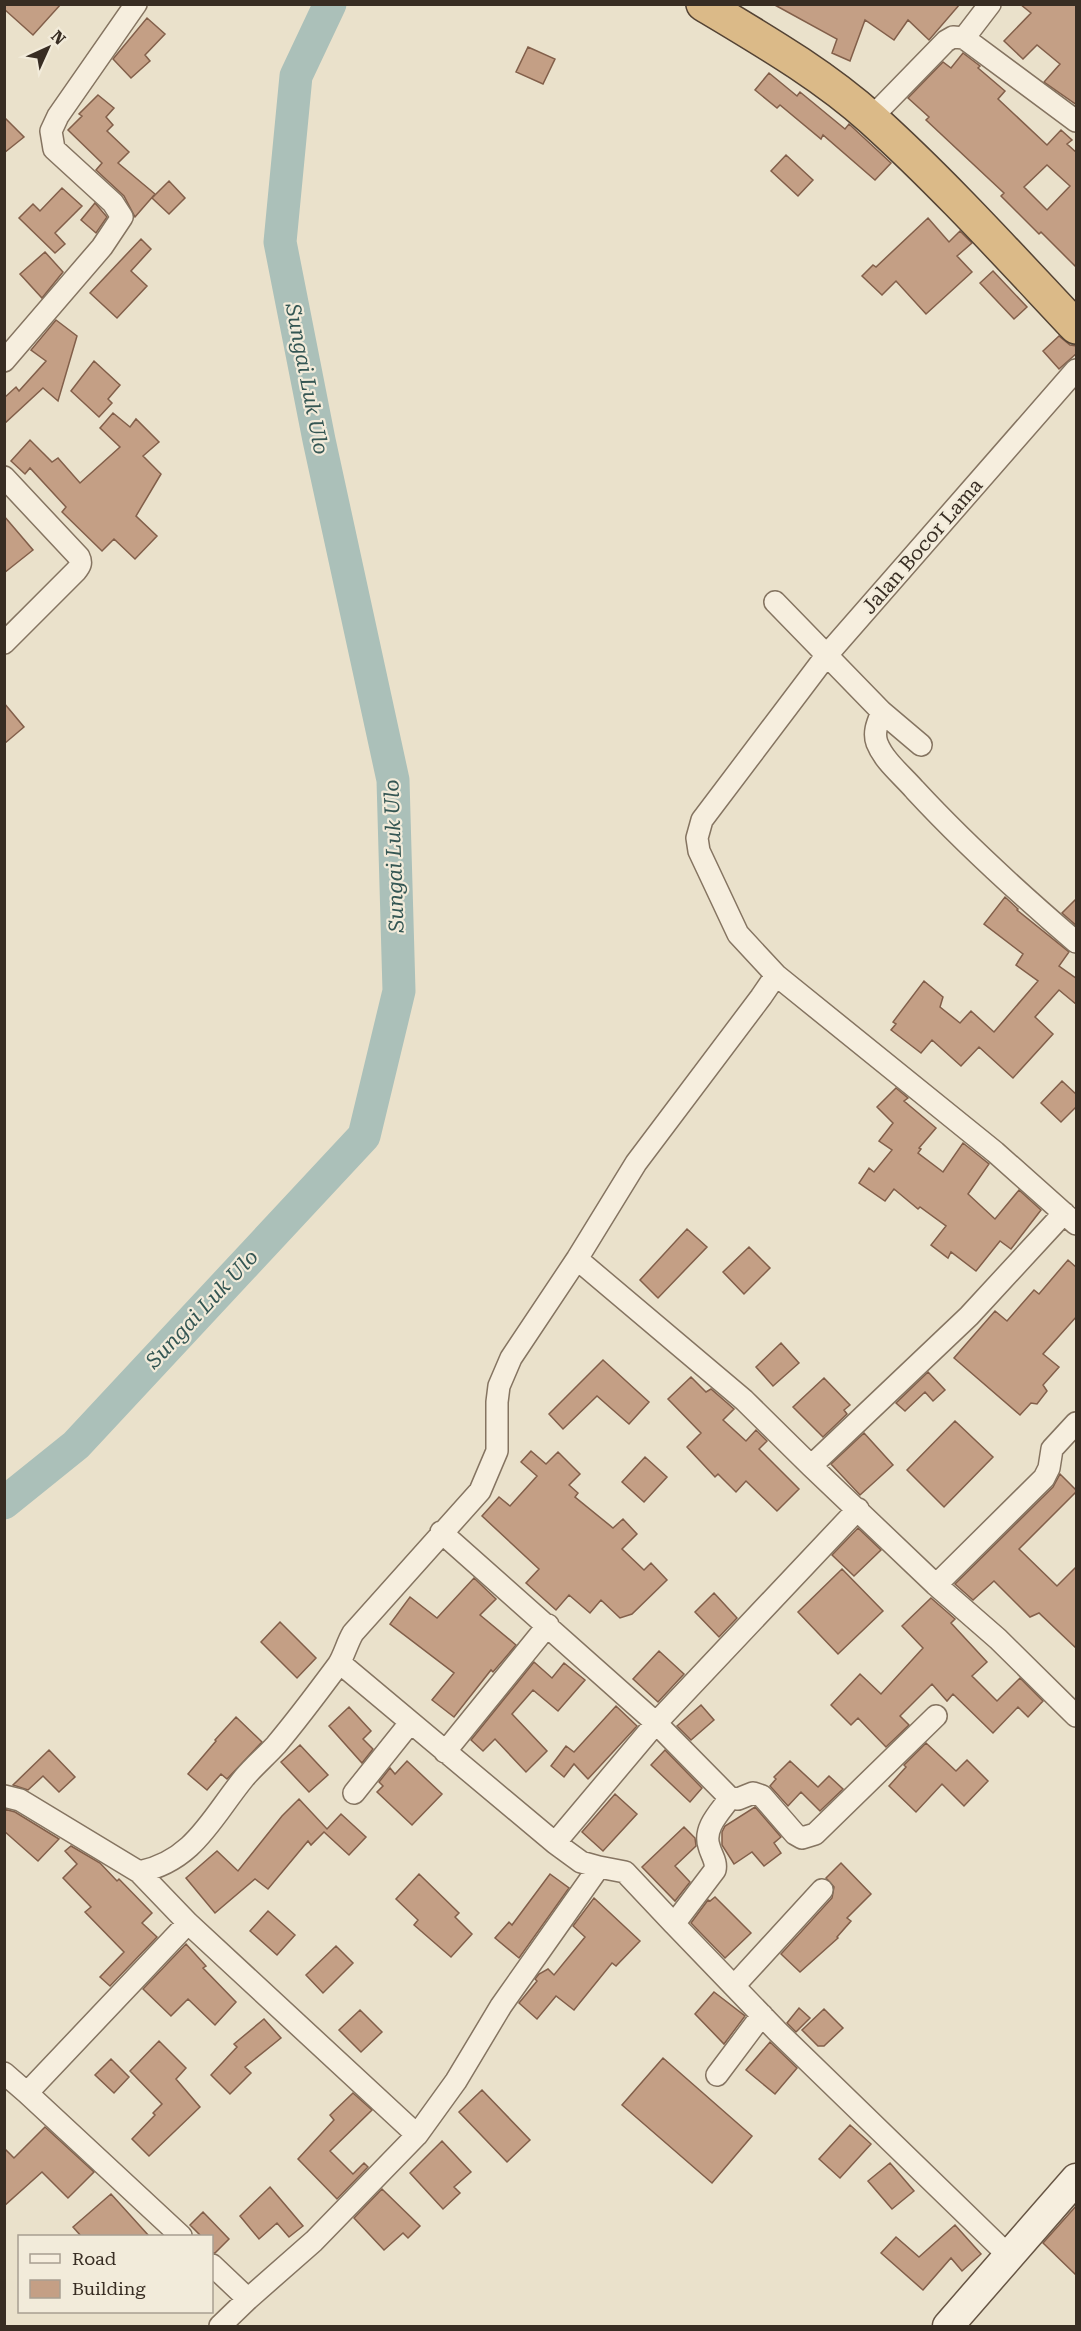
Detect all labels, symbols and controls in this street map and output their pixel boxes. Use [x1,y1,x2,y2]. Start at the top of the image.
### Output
north arrow [18,18,78,78]
text: N [47,27,69,49]
water label: Sungai Luk Ulo [280,300,333,457]
street label: Jalan Bocor Lama [857,473,987,619]
water label: Sungai Luk Ulo [379,779,409,934]
water label: Sungai Luk Ulo [140,1245,263,1374]
legend [18,2235,213,2313]
text: Road [72,2248,117,2269]
text: Building [72,2278,146,2299]

